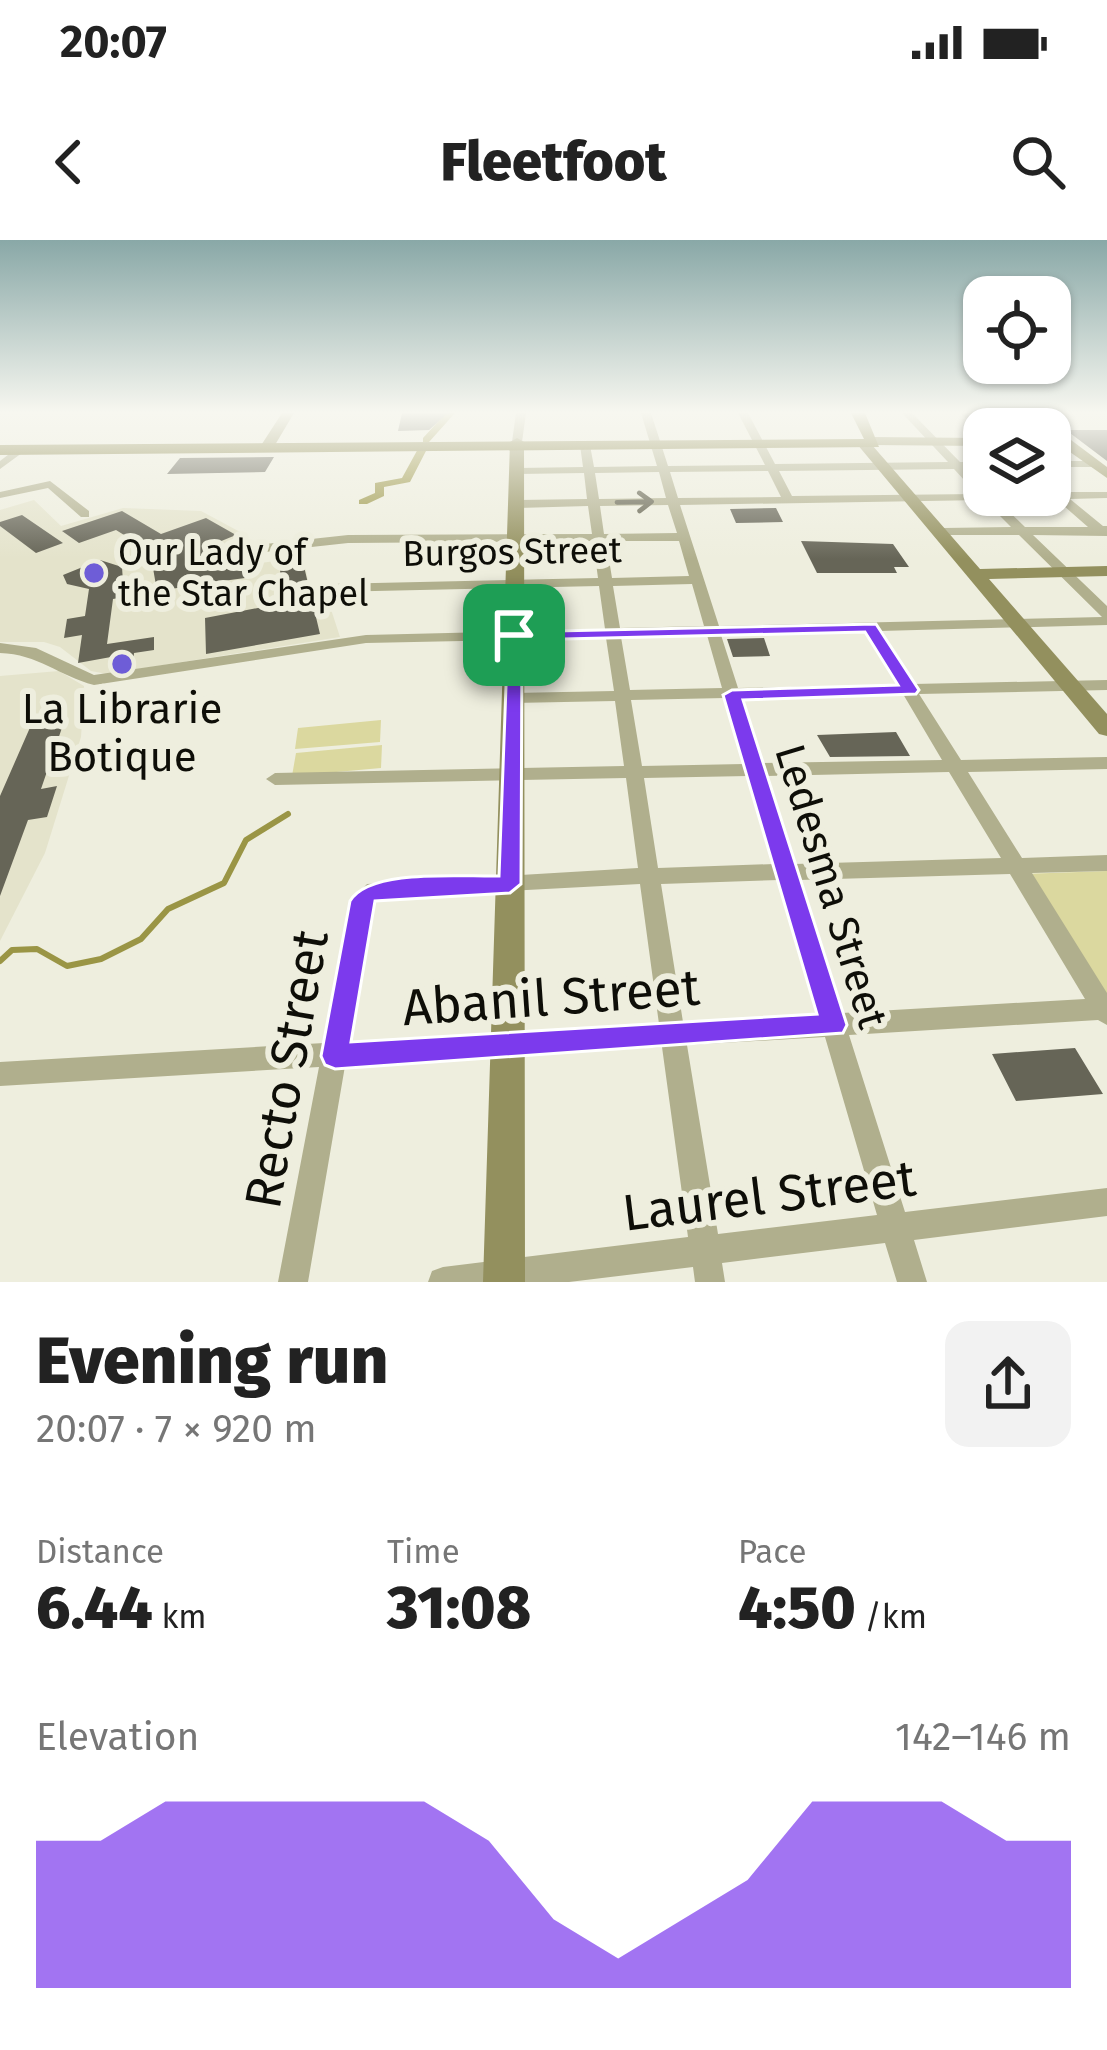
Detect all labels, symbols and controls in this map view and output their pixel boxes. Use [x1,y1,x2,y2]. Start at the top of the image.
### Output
text: 20:07 [60,15,167,69]
icon: back [36,129,102,195]
icon: search [1005,129,1071,195]
text: Fleetfoot [440,130,667,194]
map controls [963,276,1071,516]
button: locate [963,276,1071,384]
button: layers [963,408,1071,516]
one-way arrow [615,491,654,513]
street label: Burgos Street [402,528,622,576]
place label: Our Lady of the Star Chapel [118,531,369,616]
marker: Our Lady of the Star Chapel [81,560,107,586]
pin [463,584,565,686]
icon: arrive [481,602,547,668]
marker: La Librarie Botique [109,651,135,677]
place label: La Librarie Botique [22,684,222,782]
street label: Ledesma Street [764,738,898,1035]
street label: Recto Street [232,925,342,1213]
street label: Abanil Street [400,957,702,1039]
street label: Laurel Street [619,1147,920,1245]
text: Evening run [36,1321,388,1400]
button: share [945,1321,1071,1447]
text: 20:07 · 7 × 920 m [36,1406,317,1452]
text: Distance [36,1532,164,1572]
text: Time [387,1532,460,1572]
text: Pace [738,1532,806,1572]
text: 6.44 [36,1572,153,1644]
text: 31:08 [387,1572,531,1644]
text: 4:50 [738,1572,856,1644]
text: km [153,1597,207,1637]
text: /km [856,1597,927,1637]
text: Elevation [36,1714,199,1760]
text: 142–146 m [895,1714,1071,1760]

